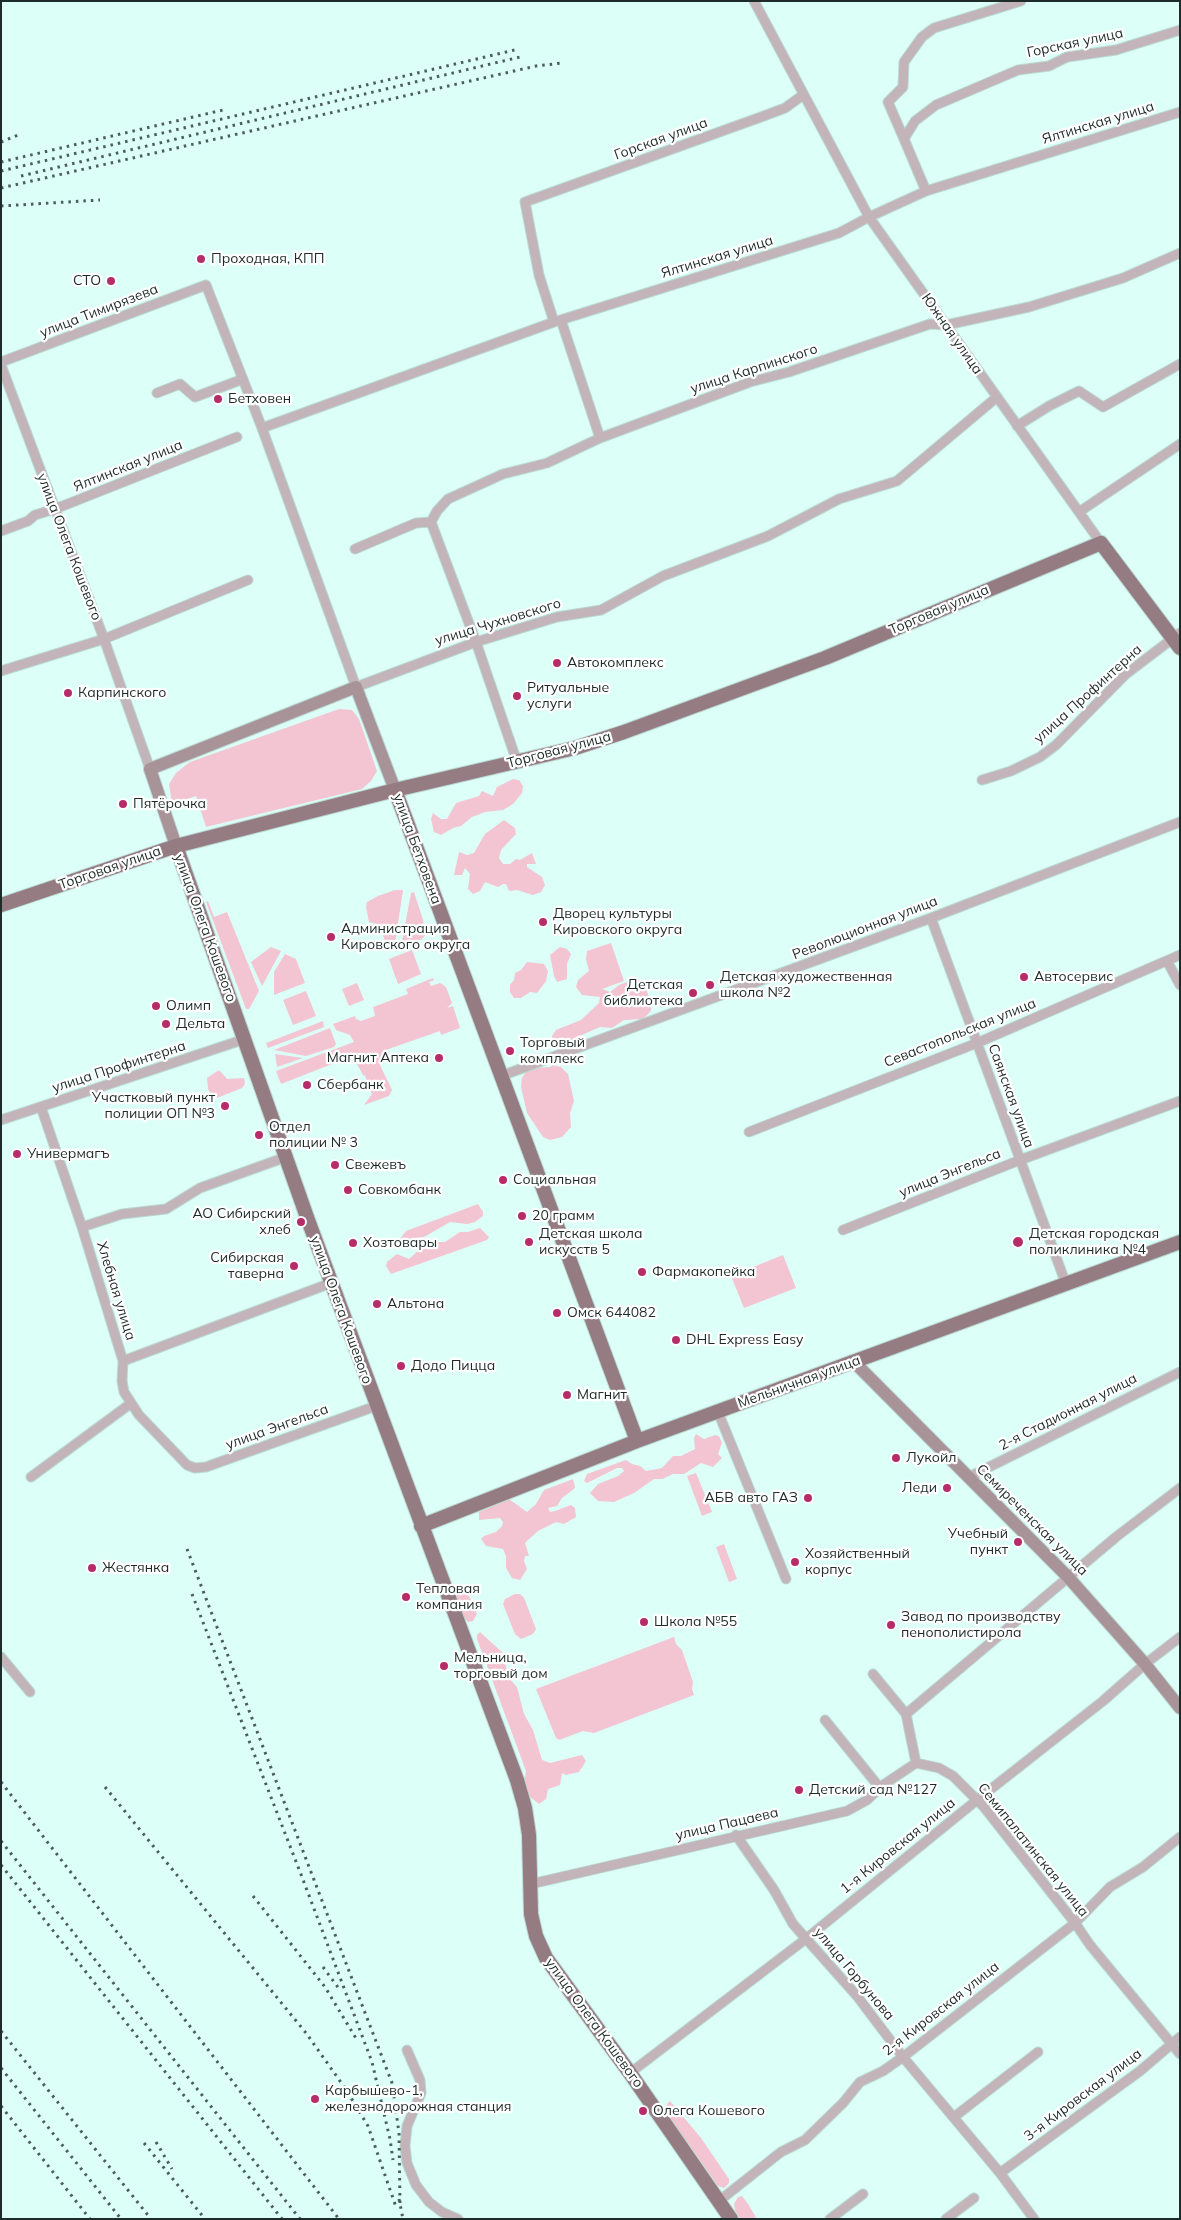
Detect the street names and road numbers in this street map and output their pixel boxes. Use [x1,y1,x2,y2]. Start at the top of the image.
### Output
street label: Горская улица [1025,25,1125,61]
street label: Ялтинская улица [1040,98,1156,148]
street label: Горская улица [612,114,710,164]
street label: Ялтинская улица [659,232,775,282]
street label: улица Тимирязева [37,281,161,341]
street label: Южная улица [918,290,986,378]
street label: улица Карпинского [688,340,820,398]
street label: Ялтинская улица [71,436,185,496]
street label: улица Олега Кошевого [33,471,105,623]
street label: Торговая улица [887,581,991,639]
street label: улица Чухновского [433,595,563,649]
street label: улица Профинтерна [1031,641,1145,747]
street label: Торговая улица [505,728,613,772]
street label: улица Бетховена [389,792,445,906]
street label: Торговая улица [57,843,163,893]
street label: улица Олега Кошевого [170,852,240,1004]
street label: Революционная улица [790,893,940,963]
street label: Севастопольская улица [881,995,1039,1071]
street label: улица Профинтерна [50,1037,188,1097]
street label: Саянская улица [984,1042,1038,1150]
street label: улица Энгельса [897,1145,1003,1201]
street label: улица Олега Кошевого [306,1234,376,1386]
street label: Хлебная улица [93,1240,139,1342]
street label: Мельничная улица [735,1352,863,1412]
street label: 2-я Стадионная улица [996,1370,1140,1454]
street label: улица Энгельса [223,1401,331,1453]
street label: Семиреченская улица [973,1461,1091,1579]
street label: Семипалатинская улица [974,1780,1092,1920]
street label: 1-я Кировская улица [837,1794,959,1898]
street label: улица Пацаева [674,1804,780,1844]
street label: улица Горбунова [810,1924,898,2024]
street label: улица Олега Кошевого [541,1955,647,2091]
street label: 2-я Кировская улица [879,1958,1003,2060]
street label: 3-я Кировская улица [1021,2045,1145,2145]

